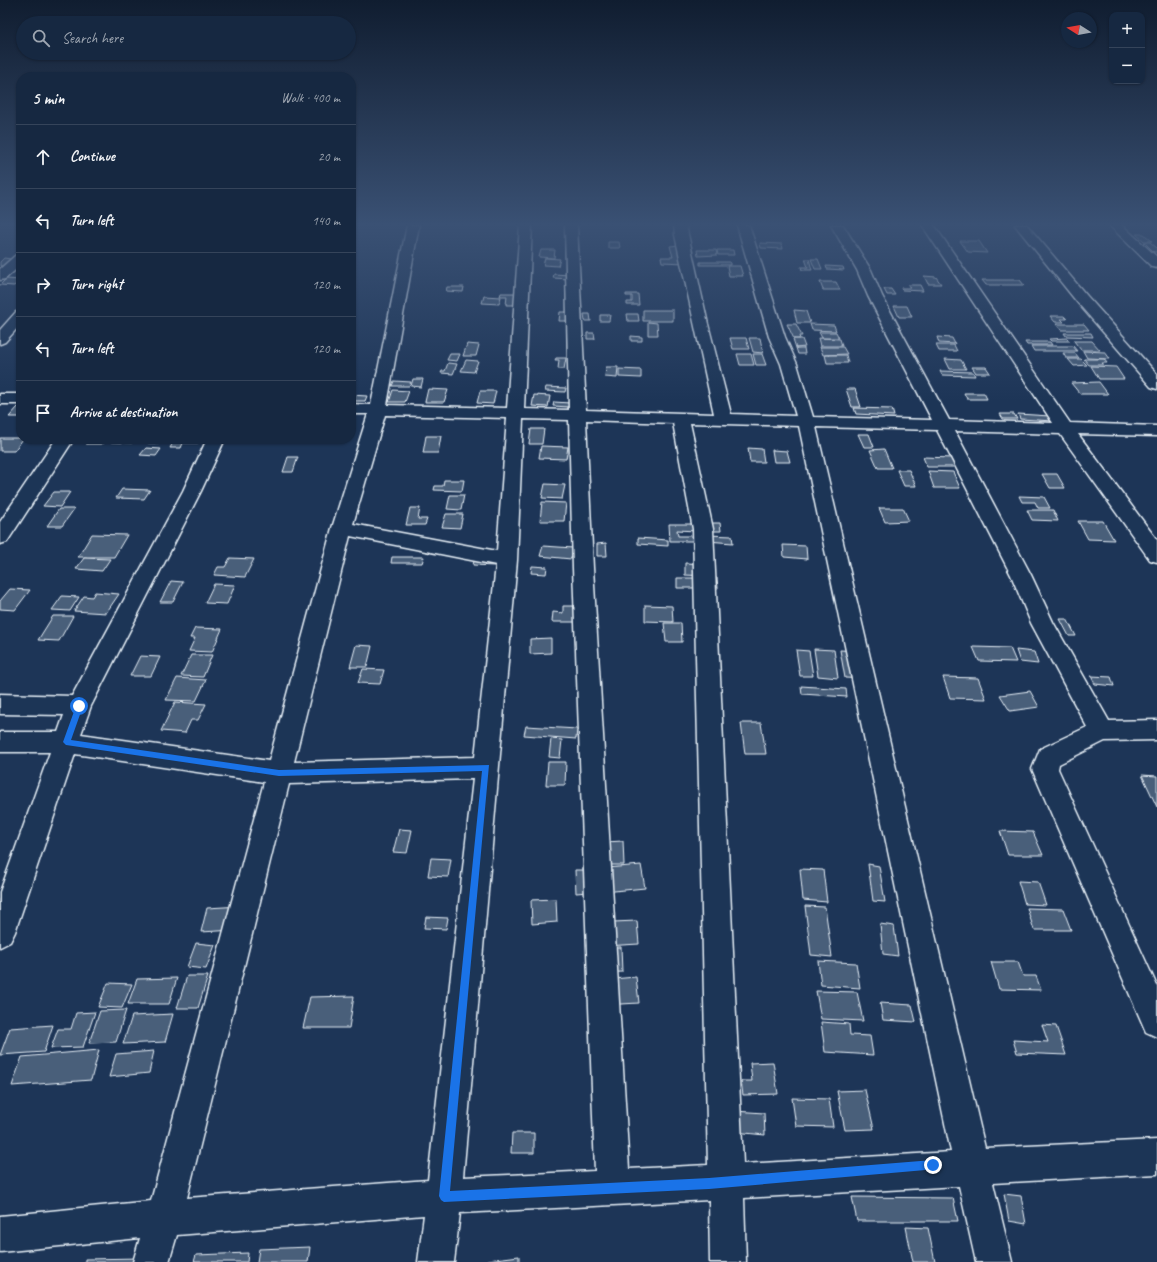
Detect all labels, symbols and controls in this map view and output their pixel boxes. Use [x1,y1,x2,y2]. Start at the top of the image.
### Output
north arrow [1061,12,1097,48]
map controls [1109,12,1145,84]
button: + [1109,12,1145,48]
search box [16,16,356,60]
icon: search [30,27,52,49]
text: Search here [62,29,123,48]
button: − [1109,48,1145,84]
text: 5 min [32,88,64,109]
text: Walk · 400 m [281,90,340,106]
icon: ahead [32,146,54,168]
text: Continue [70,147,115,166]
text: 20 m [318,149,340,165]
icon: left [32,210,54,232]
text: Turn left [70,211,113,230]
text: 140 m [312,213,340,229]
icon: right [32,274,54,296]
text: Turn right [70,275,123,294]
text: 120 m [312,277,340,293]
icon: left [32,338,54,360]
text: Turn left [70,339,113,358]
text: 120 m [312,341,340,357]
icon: arrive [32,402,54,424]
text: Arrive at destination [70,403,177,422]
route start [70,697,88,715]
route end [924,1156,942,1174]

